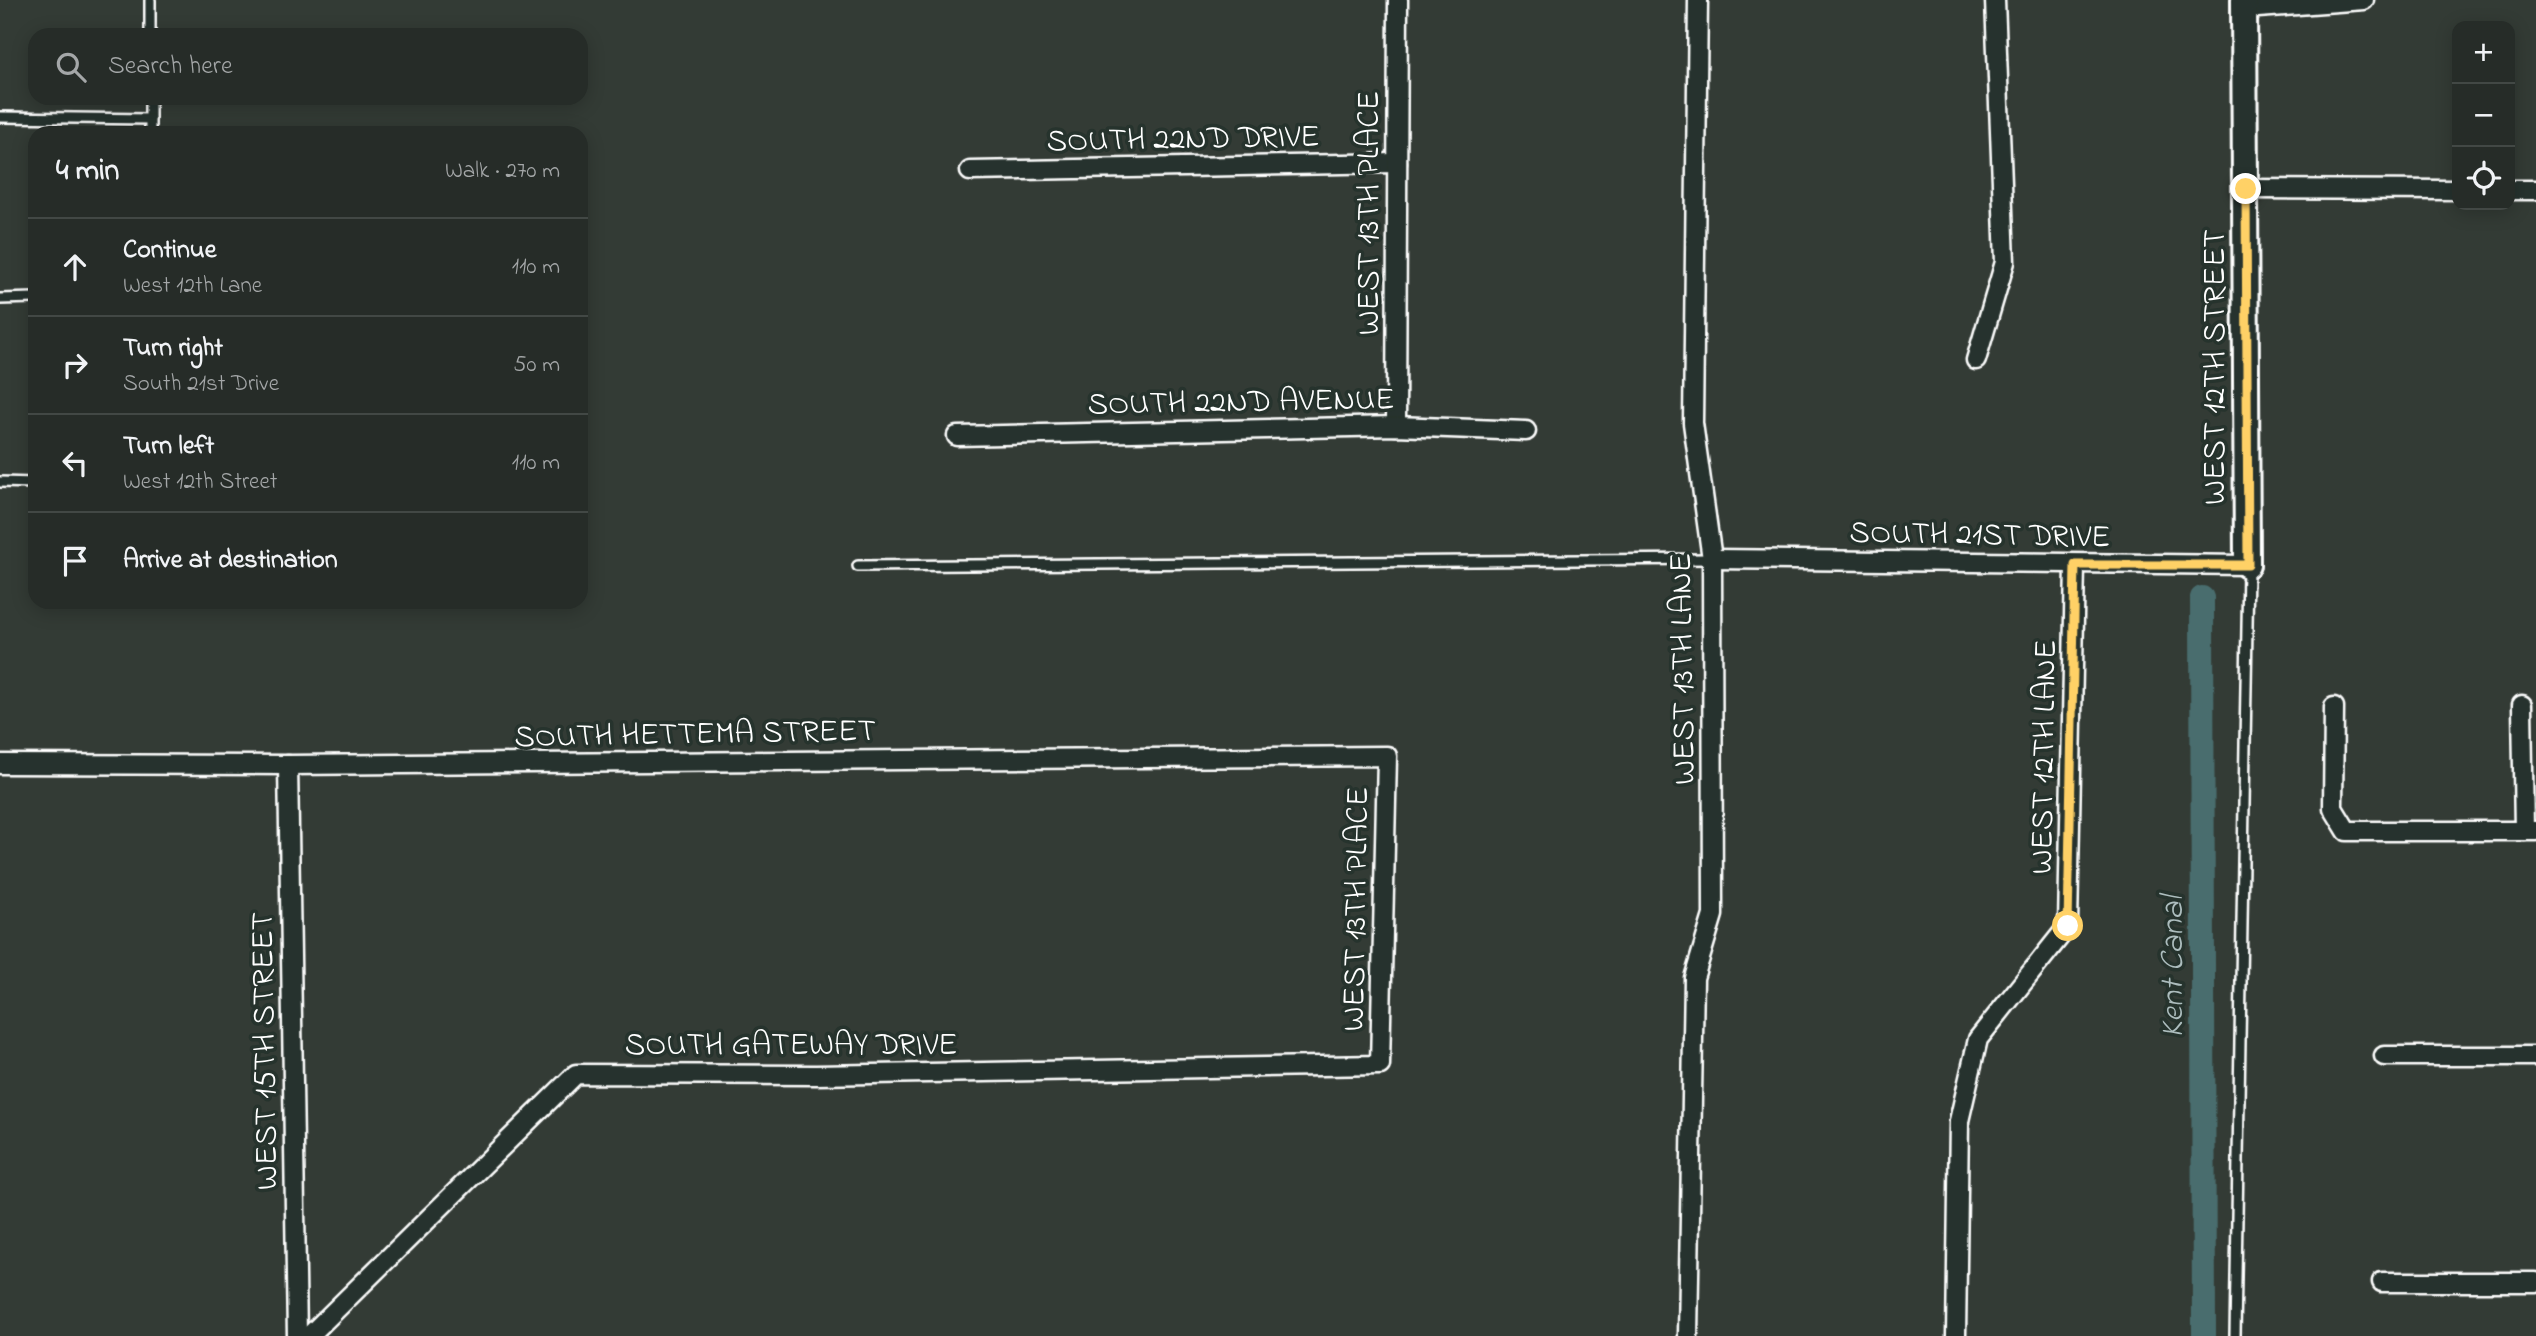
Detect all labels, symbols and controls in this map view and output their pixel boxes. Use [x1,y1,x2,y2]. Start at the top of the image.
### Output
map controls [2452,21,2515,210]
button: + [2452,21,2515,84]
search box [28,28,588,105]
icon: search [52,48,90,86]
text: Search here [108,48,233,86]
button: − [2452,84,2515,147]
street label: WEST 13TH PLACE [1347,91,1394,335]
street label: SOUTH 22ND DRIVE [1046,115,1320,166]
button: locate [2452,147,2515,210]
text: 4 min [56,150,119,194]
text: Walk · 270 m [445,155,560,188]
route end [2230,173,2261,204]
street label: WEST 12TH STREET [2193,229,2240,505]
text: Continue [123,232,216,270]
icon: ahead [56,248,94,286]
text: 110 m [512,251,560,284]
text: West 12th Lane [123,270,262,303]
text: Turn right [123,330,223,368]
icon: right [56,346,94,384]
text: 50 m [513,349,560,382]
text: South 21st Drive [123,368,279,401]
street label: SOUTH 22ND AVENUE [1087,377,1395,430]
text: Turn left [123,428,214,466]
icon: left [56,444,94,482]
text: 110 m [512,447,560,480]
text: West 12th Street [123,466,277,499]
street label: SOUTH 21ST DRIVE [1849,511,2111,562]
icon: arrive [56,542,94,580]
text: Arrive at destination [123,542,338,580]
street label: WEST 13TH LANE [1659,553,1710,785]
street label: WEST 12TH LANE [2020,639,2071,875]
street label: SOUTH HETTEMA STREET [514,709,876,762]
street label: WEST 13TH PLACE [1332,786,1383,1032]
water label: Kent Canal [2150,893,2198,1038]
route start [2052,910,2083,941]
street label: WEST 15TH STREET [241,911,292,1190]
street label: SOUTH GATEWAY DRIVE [625,1023,957,1070]

